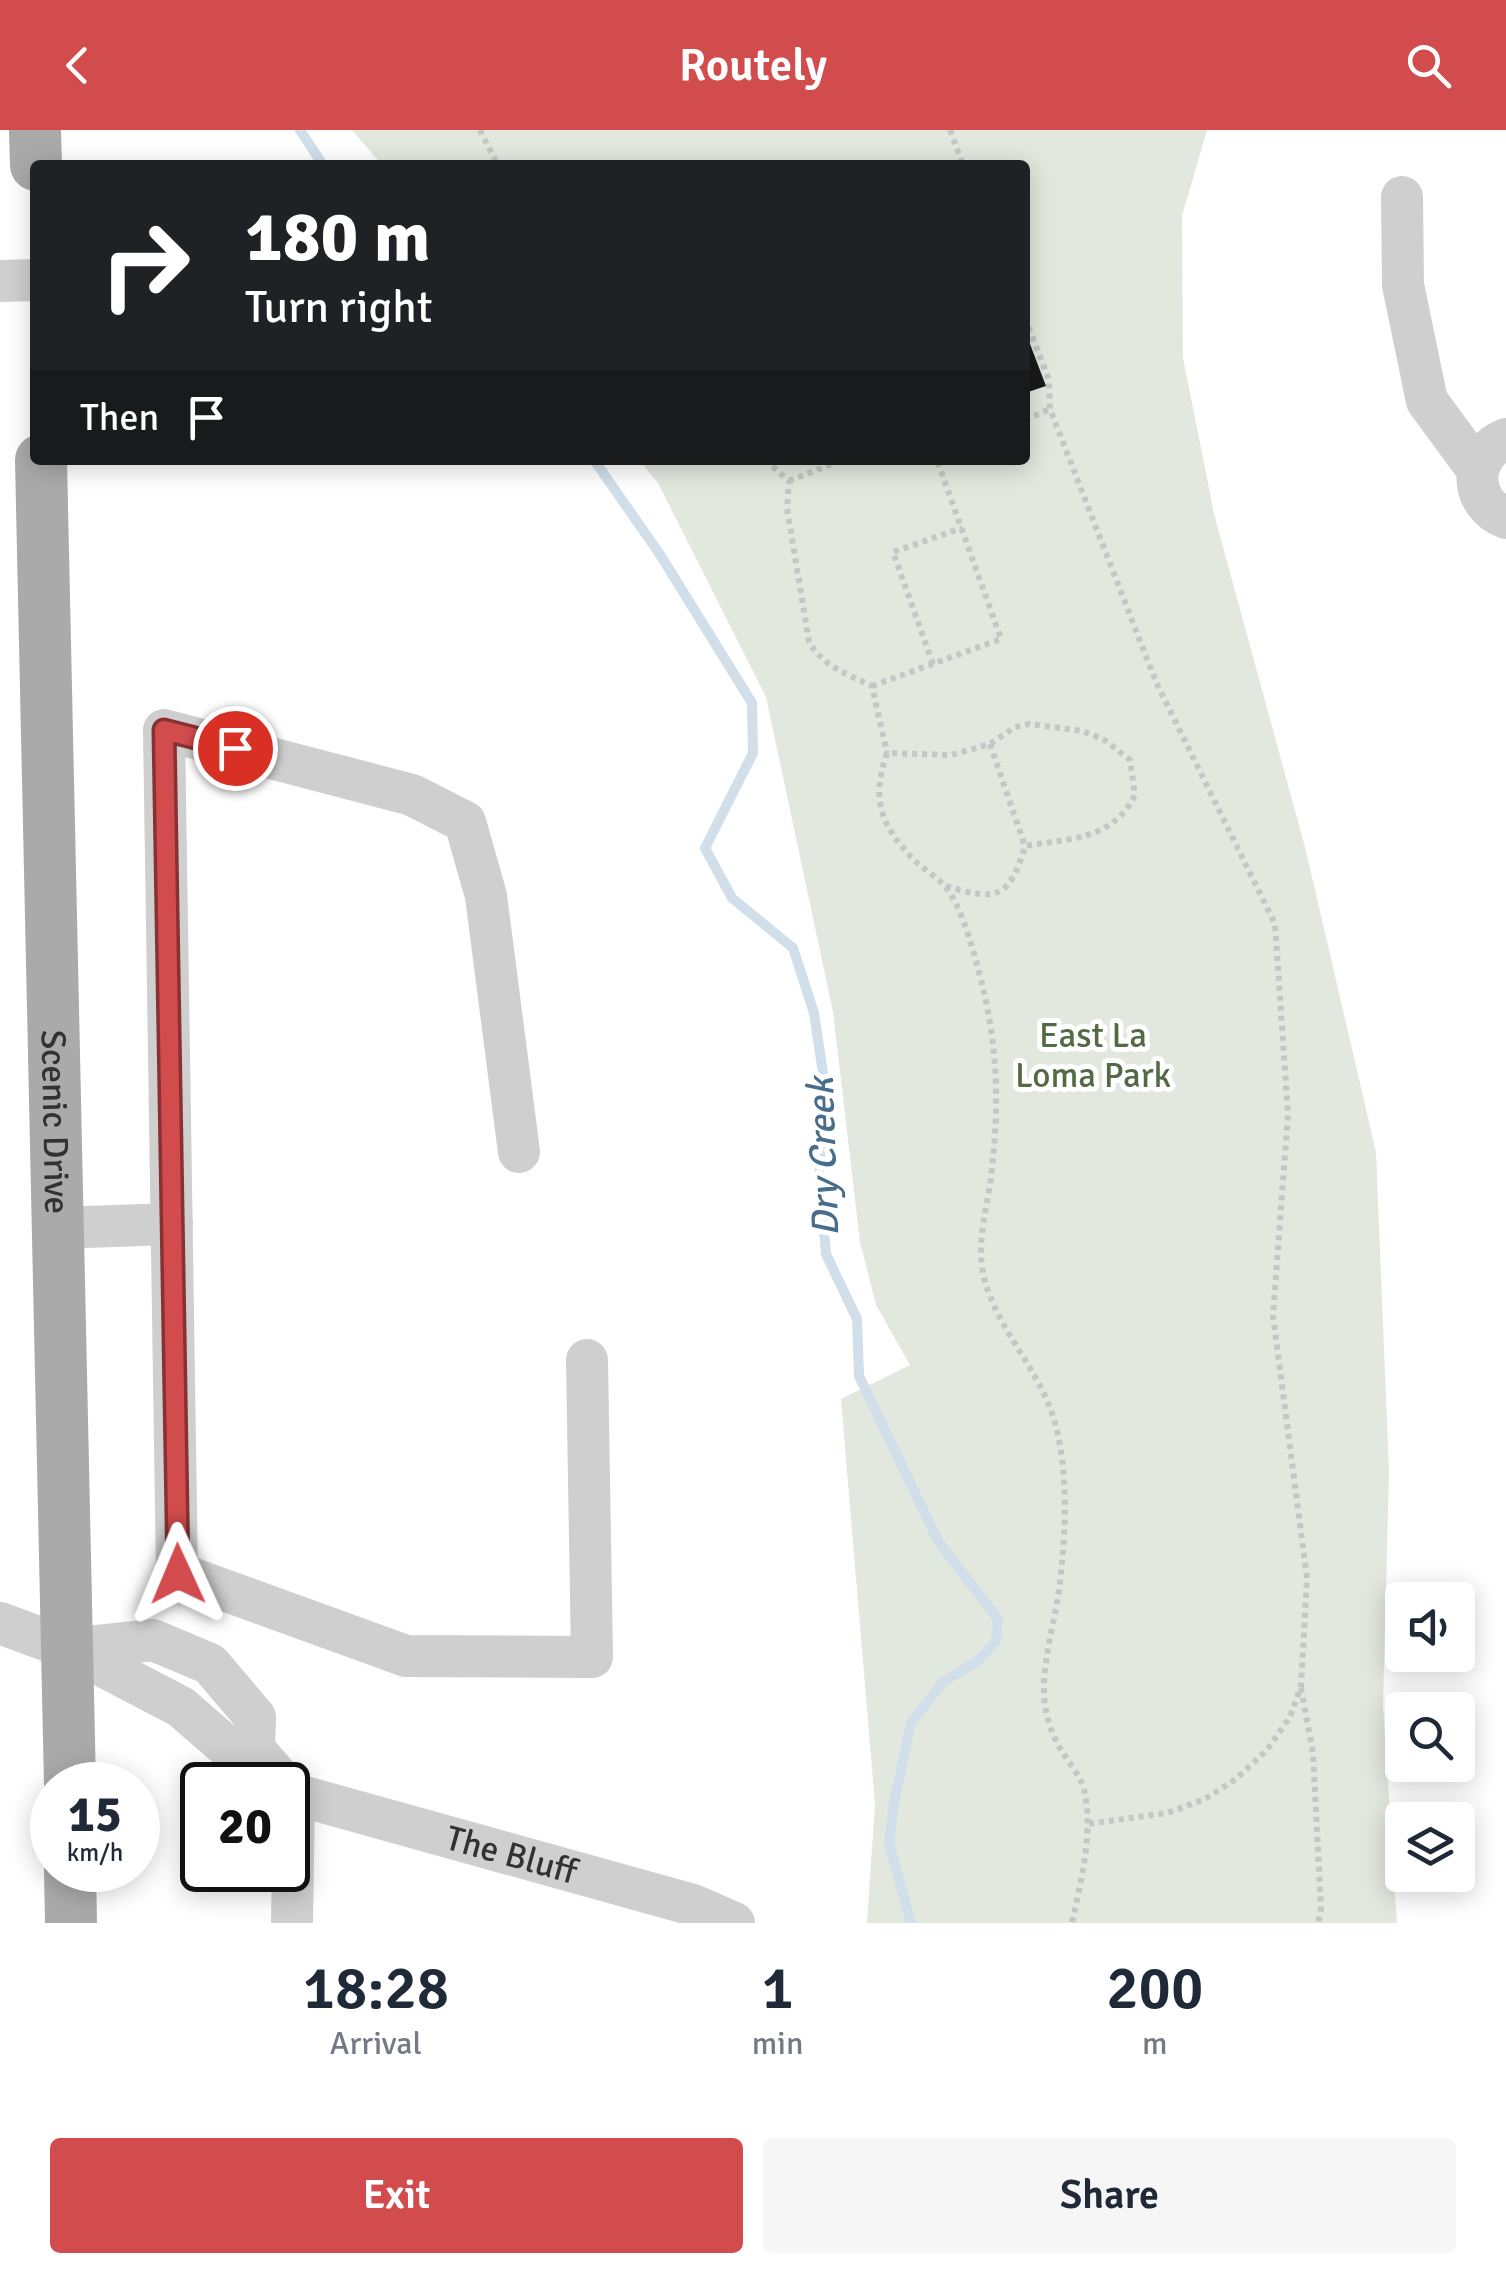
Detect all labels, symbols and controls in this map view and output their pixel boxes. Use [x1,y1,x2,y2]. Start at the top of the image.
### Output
icon: back [50,38,105,93]
text: Routely [679,38,827,93]
icon: search [1401,38,1456,93]
text: 180 m [245,194,430,280]
icon: right [80,200,210,330]
text: Turn right [245,280,433,335]
icon: arrive [179,390,234,445]
text: Then [80,394,159,441]
pin [193,706,278,791]
icon: arrive [208,721,263,776]
park label: East La Loma Park [1015,1014,1171,1097]
street label: Scenic Drive [32,1029,79,1215]
water label: Dry Creek [797,1074,849,1237]
position arrow [126,1522,230,1626]
map controls [1385,1582,1475,1892]
button: sound [1385,1582,1475,1672]
button: search [1385,1692,1475,1782]
speed limit sign: 20 [180,1762,310,1892]
text: 15 [68,1784,122,1846]
button: layers [1385,1802,1475,1892]
street label: The Bluff [441,1816,583,1894]
text: km/h [67,1837,123,1868]
text: 18:28 [303,1952,449,2026]
text: 1 [761,1952,794,2026]
text: 200 [1106,1952,1203,2026]
text: Arrival [330,2024,422,2063]
text: min [752,2024,803,2063]
text: m [1142,2024,1168,2063]
button: Exit [50,2138,743,2253]
button: Share [763,2138,1456,2253]

